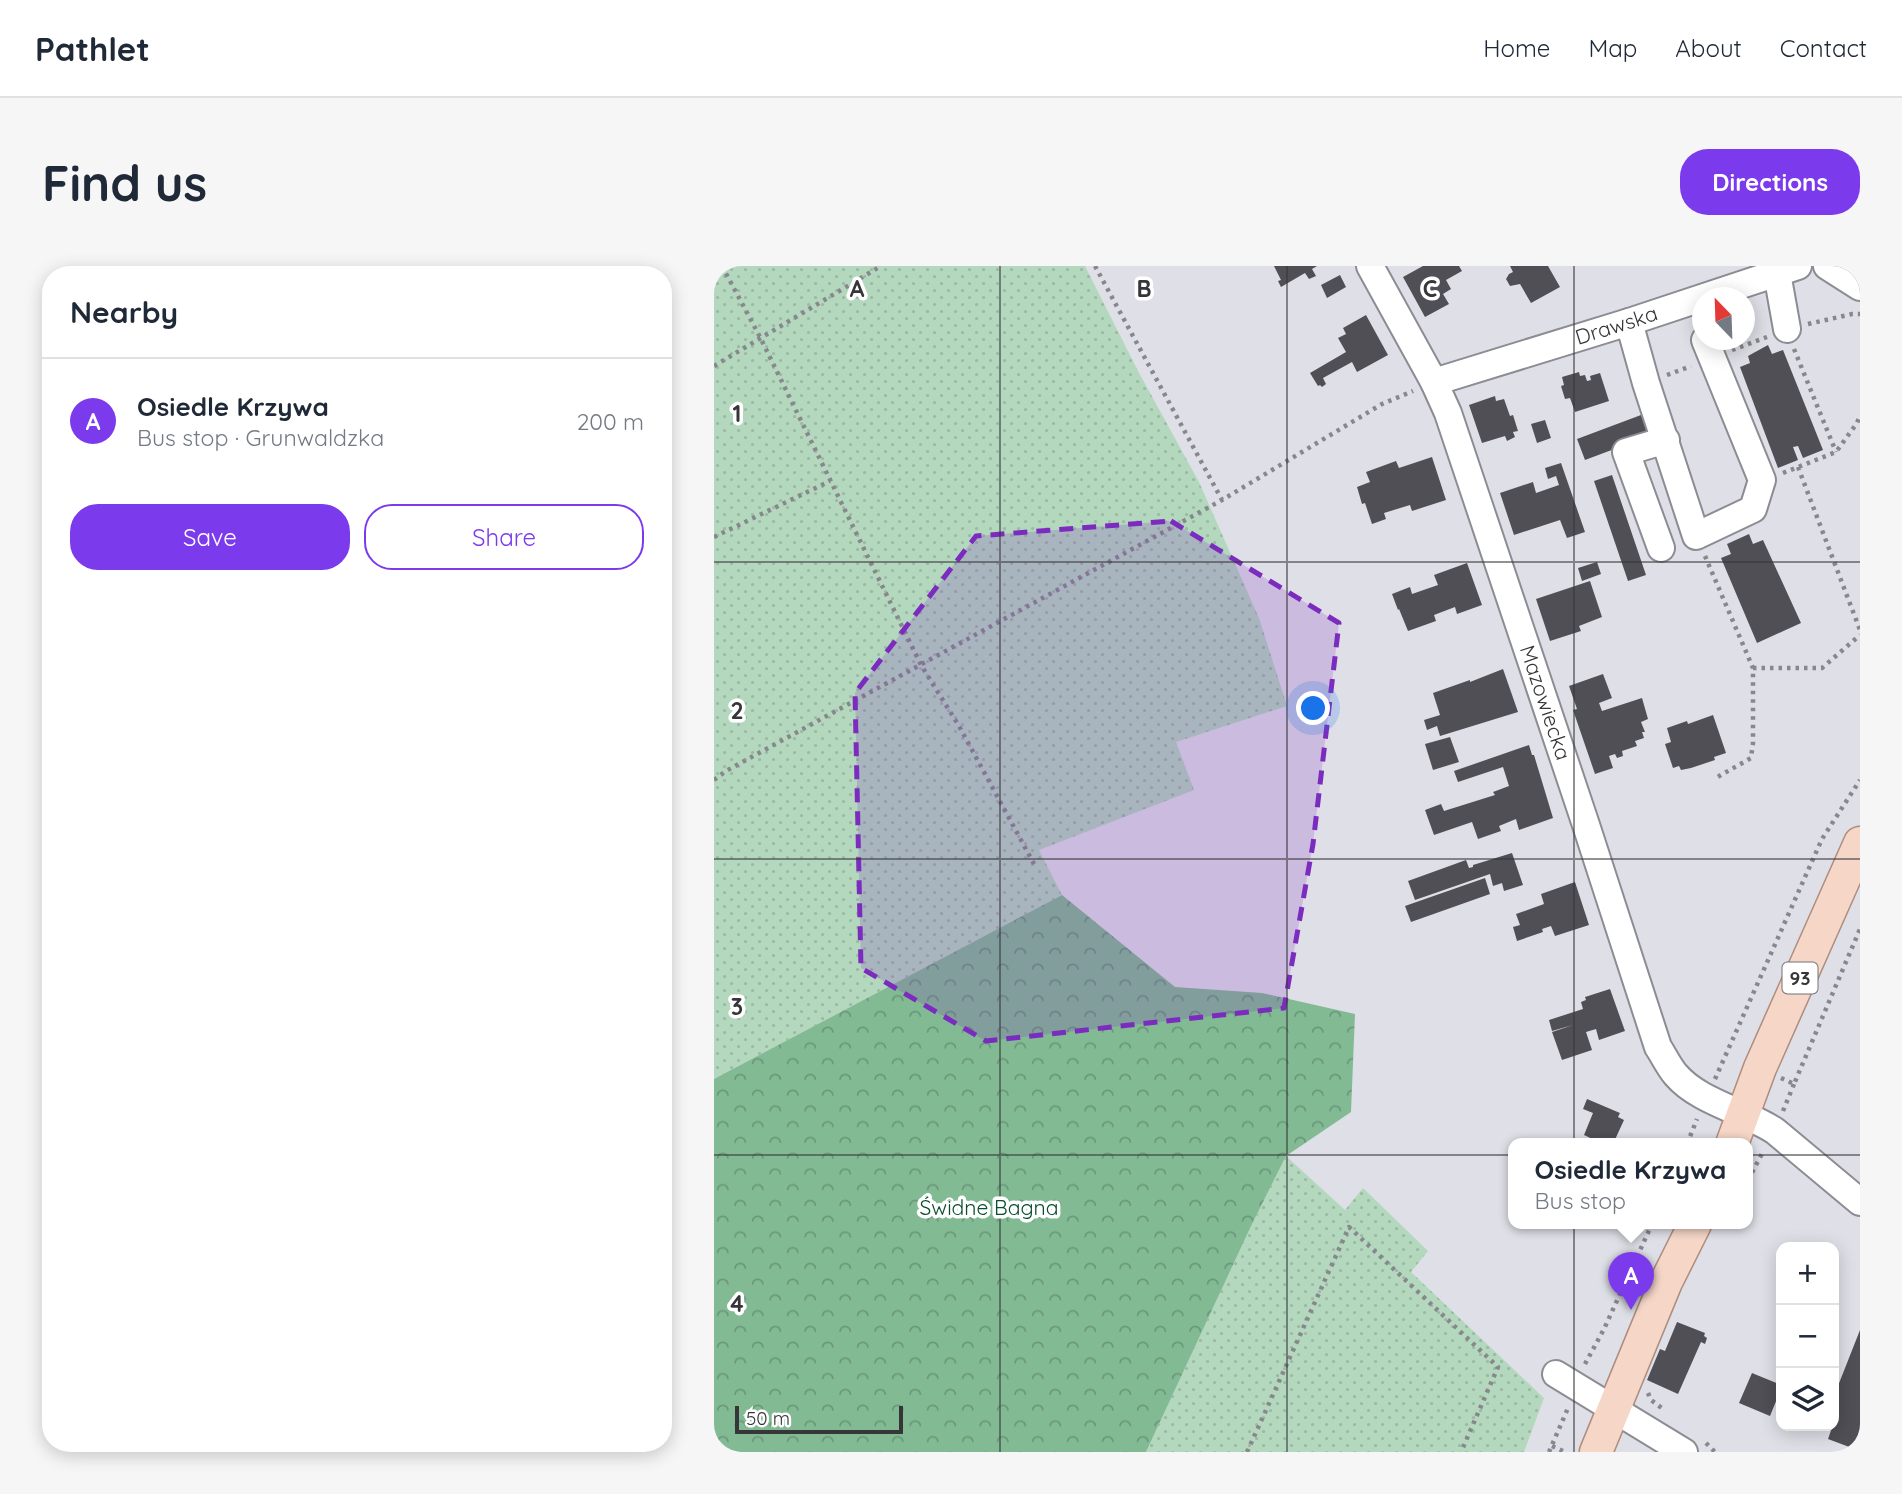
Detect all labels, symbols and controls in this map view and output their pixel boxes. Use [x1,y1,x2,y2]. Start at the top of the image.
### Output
text: Pathlet [35,28,150,69]
text: Home [1483,33,1550,63]
text: Map [1588,33,1637,63]
text: About [1675,33,1742,63]
text: Contact [1780,33,1867,63]
button: Directions [1680,149,1860,215]
text: Find us [42,152,207,213]
text: A [850,274,865,303]
text: B [1136,274,1152,303]
text: C [1423,274,1437,303]
north arrow [1692,287,1755,350]
text: Nearby [70,293,178,331]
street label: Drawska [1572,299,1661,350]
text: Osiedle Krzywa [137,390,329,423]
text: 1 [733,399,741,428]
text: A [86,407,100,436]
text: 200 m [577,407,644,436]
text: Bus stop · Grunwaldzka [137,423,384,452]
button: Save [70,504,350,570]
button: Share [364,504,644,570]
street label: Mazowiecka [1515,642,1577,763]
your location [1296,691,1330,725]
text: 2 [730,696,744,725]
road number: 93 [1782,962,1818,993]
text: 3 [731,992,743,1021]
popup [1508,1138,1753,1229]
text: Osiedle Krzywa [1535,1153,1726,1186]
text: Bus stop [1535,1186,1626,1215]
park label: Świdne Bagna [920,1194,1058,1220]
map controls [1776,1242,1839,1431]
button: + [1776,1242,1839,1305]
pin: A [1608,1252,1654,1310]
text: 4 [730,1289,744,1318]
button: − [1776,1305,1839,1368]
button: layers [1776,1368,1839,1431]
scale bar [735,1403,903,1435]
text: 50 m [746,1406,790,1430]

